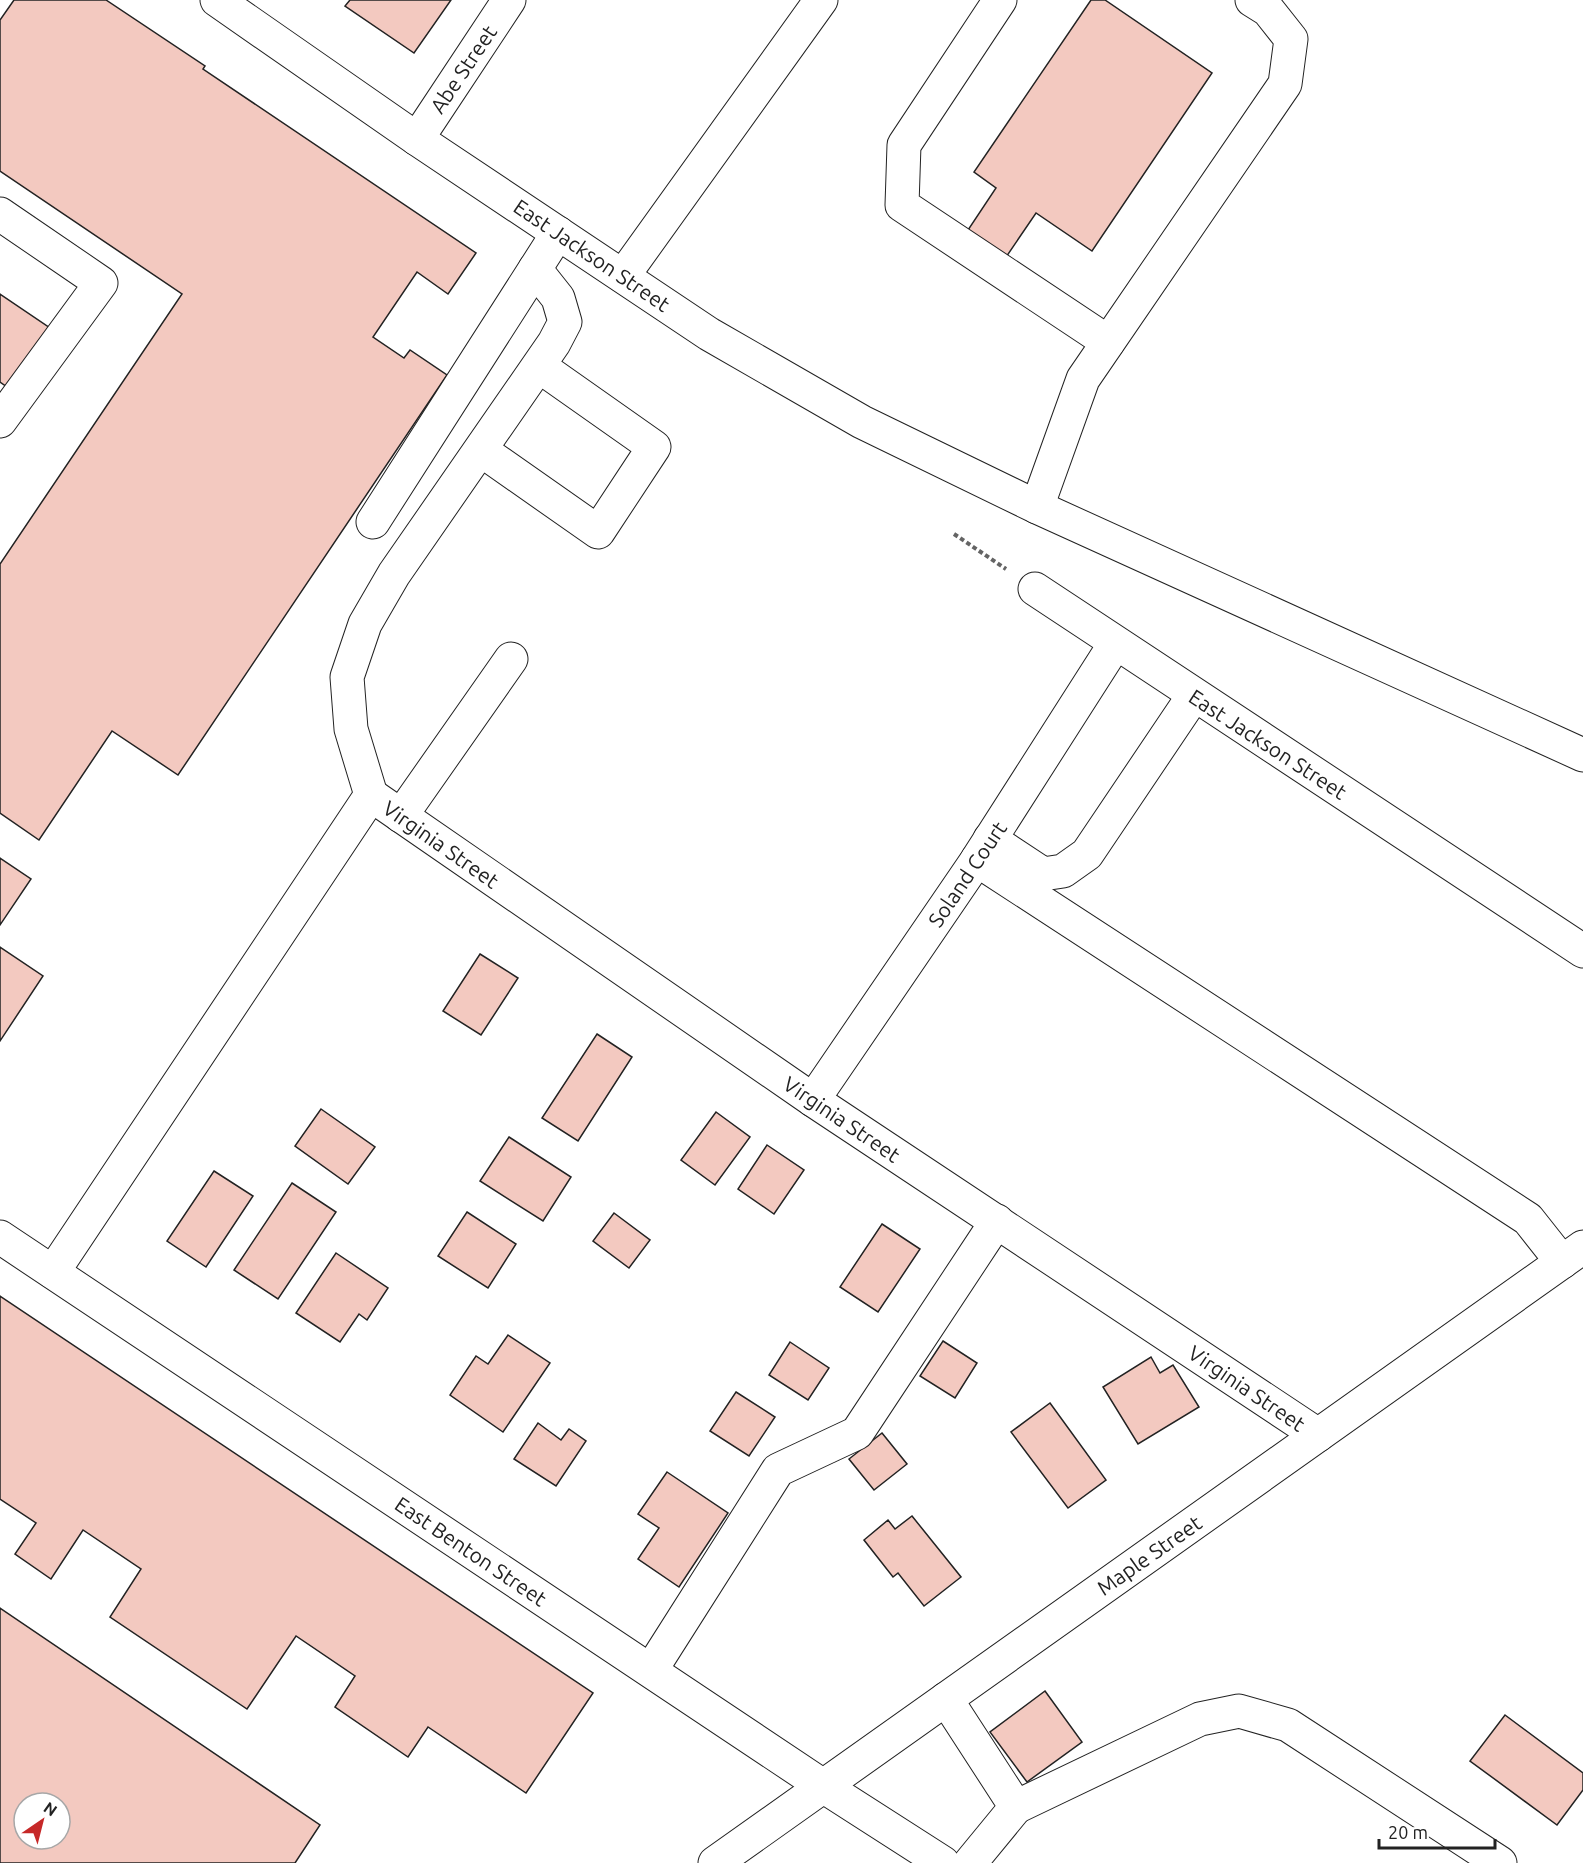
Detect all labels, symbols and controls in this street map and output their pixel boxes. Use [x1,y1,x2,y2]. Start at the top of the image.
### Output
street label: Abe Street [425,20,501,118]
street label: East Jackson Street [509,194,675,316]
street label: East Jackson Street [1185,684,1351,804]
street label: Virginia Street [379,795,503,893]
street label: Soland Court [923,817,1011,931]
street label: Virginia Street [779,1071,905,1167]
street label: Virginia Street [1184,1340,1310,1436]
street label: East Benton Street [391,1491,551,1611]
street label: Maple Street [1092,1510,1206,1600]
north arrow [12,1791,72,1851]
text: N [41,1798,61,1820]
scale bar [1379,1812,1494,1850]
text: 20 m [1388,1822,1428,1842]

